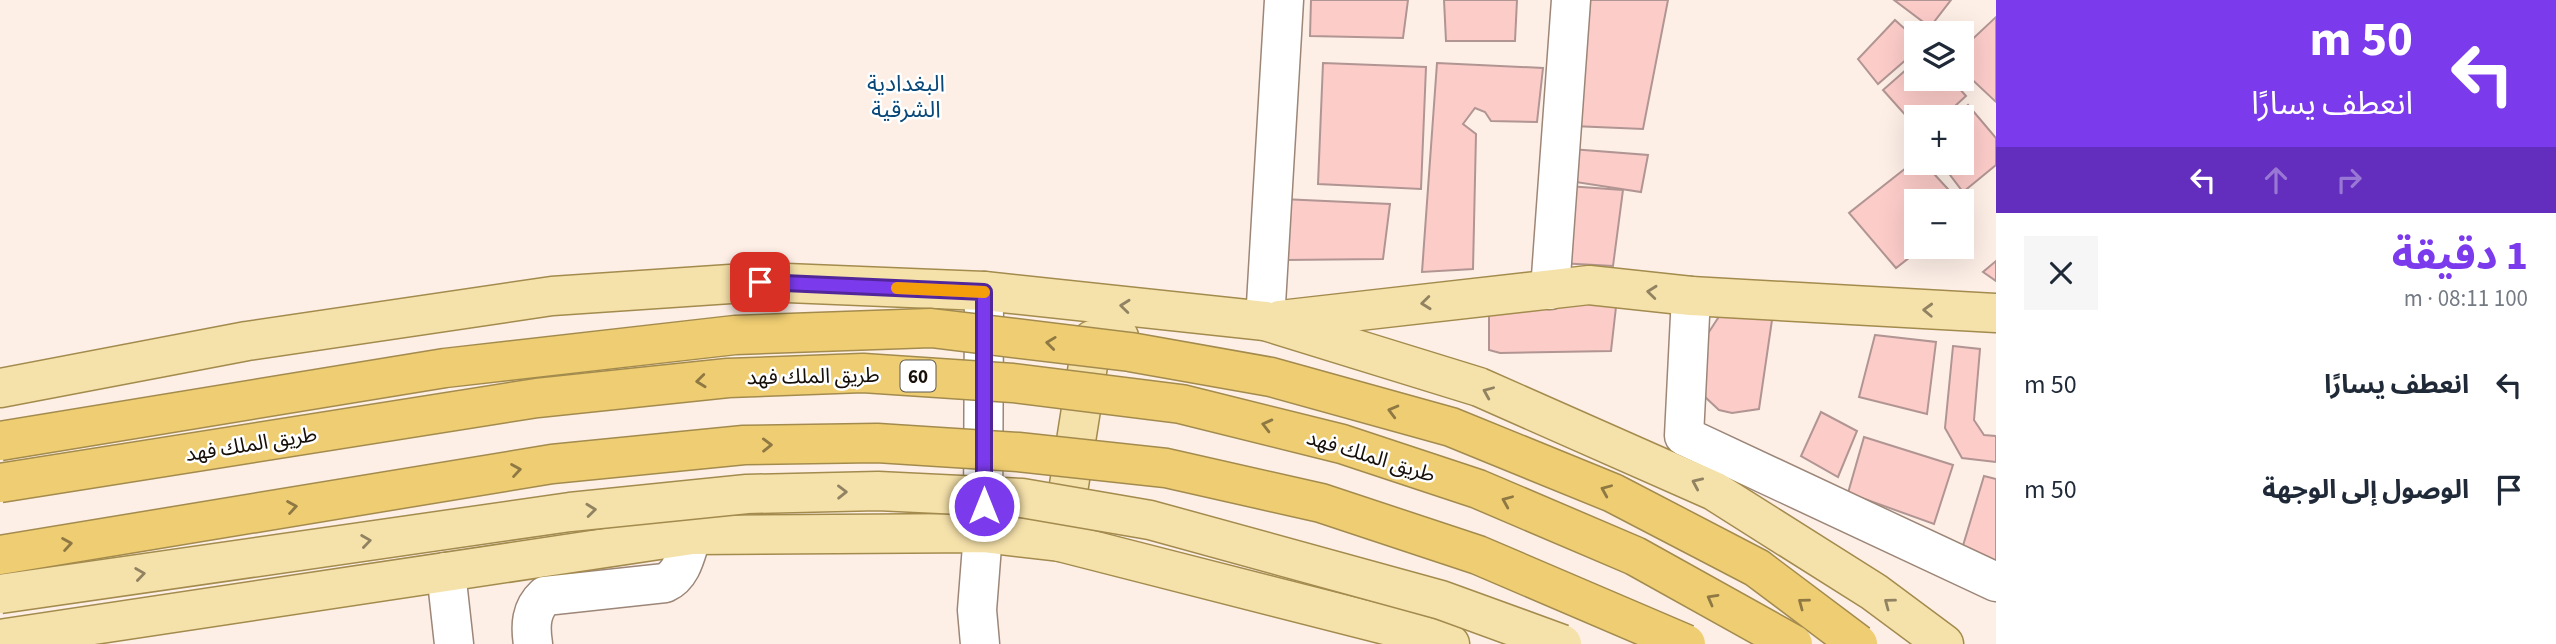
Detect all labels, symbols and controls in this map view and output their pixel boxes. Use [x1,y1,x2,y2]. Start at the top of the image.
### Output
text: 50 m [2309,5,2413,75]
map controls [1904,21,1974,259]
button: layers [1904,21,1974,91]
icon: left [2437,28,2528,119]
district label: البغدادية الشرقية [867,67,945,126]
text: انعطف يسارًا [2251,81,2413,127]
button: + [1904,105,1974,175]
icon: left [2184,161,2222,199]
icon: ahead [2257,161,2295,199]
icon: right [2330,161,2368,199]
button: − [1904,189,1974,259]
text: 1 دقيقة [2392,226,2528,286]
button: close [2024,236,2098,310]
pin [730,252,790,312]
icon: arrive [741,263,779,301]
text: 100 m · 08:11 [2404,282,2528,315]
one-way arrow [1646,284,1658,299]
one-way arrow [1420,296,1432,311]
one-way arrow [1119,299,1131,314]
one-way arrow [1922,303,1933,318]
one-way arrow [1045,335,1057,350]
street label: طريق الملك فهد [746,360,880,392]
road number: 60 [900,360,936,392]
text: 50 m [2024,366,2077,403]
text: انعطف يسارًا [2324,366,2469,403]
icon: left [2490,366,2528,404]
one-way arrow [695,373,706,388]
one-way arrow [1483,386,1495,400]
one-way arrow [1387,405,1399,419]
street label: طريق الملك فهد [183,419,319,469]
one-way arrow [1261,419,1273,433]
street label: طريق الملك فهد [1303,422,1439,490]
one-way arrow [762,437,773,453]
one-way arrow [510,463,522,478]
position arrow [947,469,1021,543]
text: 50 m [2024,471,2077,508]
text: الوصول إلى الوجهة [2262,471,2469,508]
icon: arrive [2490,471,2528,509]
one-way arrow [1691,477,1704,491]
one-way arrow [837,484,848,500]
one-way arrow [1601,485,1613,499]
one-way arrow [1502,496,1514,510]
one-way arrow [286,500,298,515]
one-way arrow [586,503,597,518]
one-way arrow [360,534,371,549]
one-way arrow [61,537,73,552]
one-way arrow [134,566,146,581]
one-way arrow [1707,594,1719,607]
one-way arrow [1798,598,1811,611]
one-way arrow [1884,599,1897,611]

